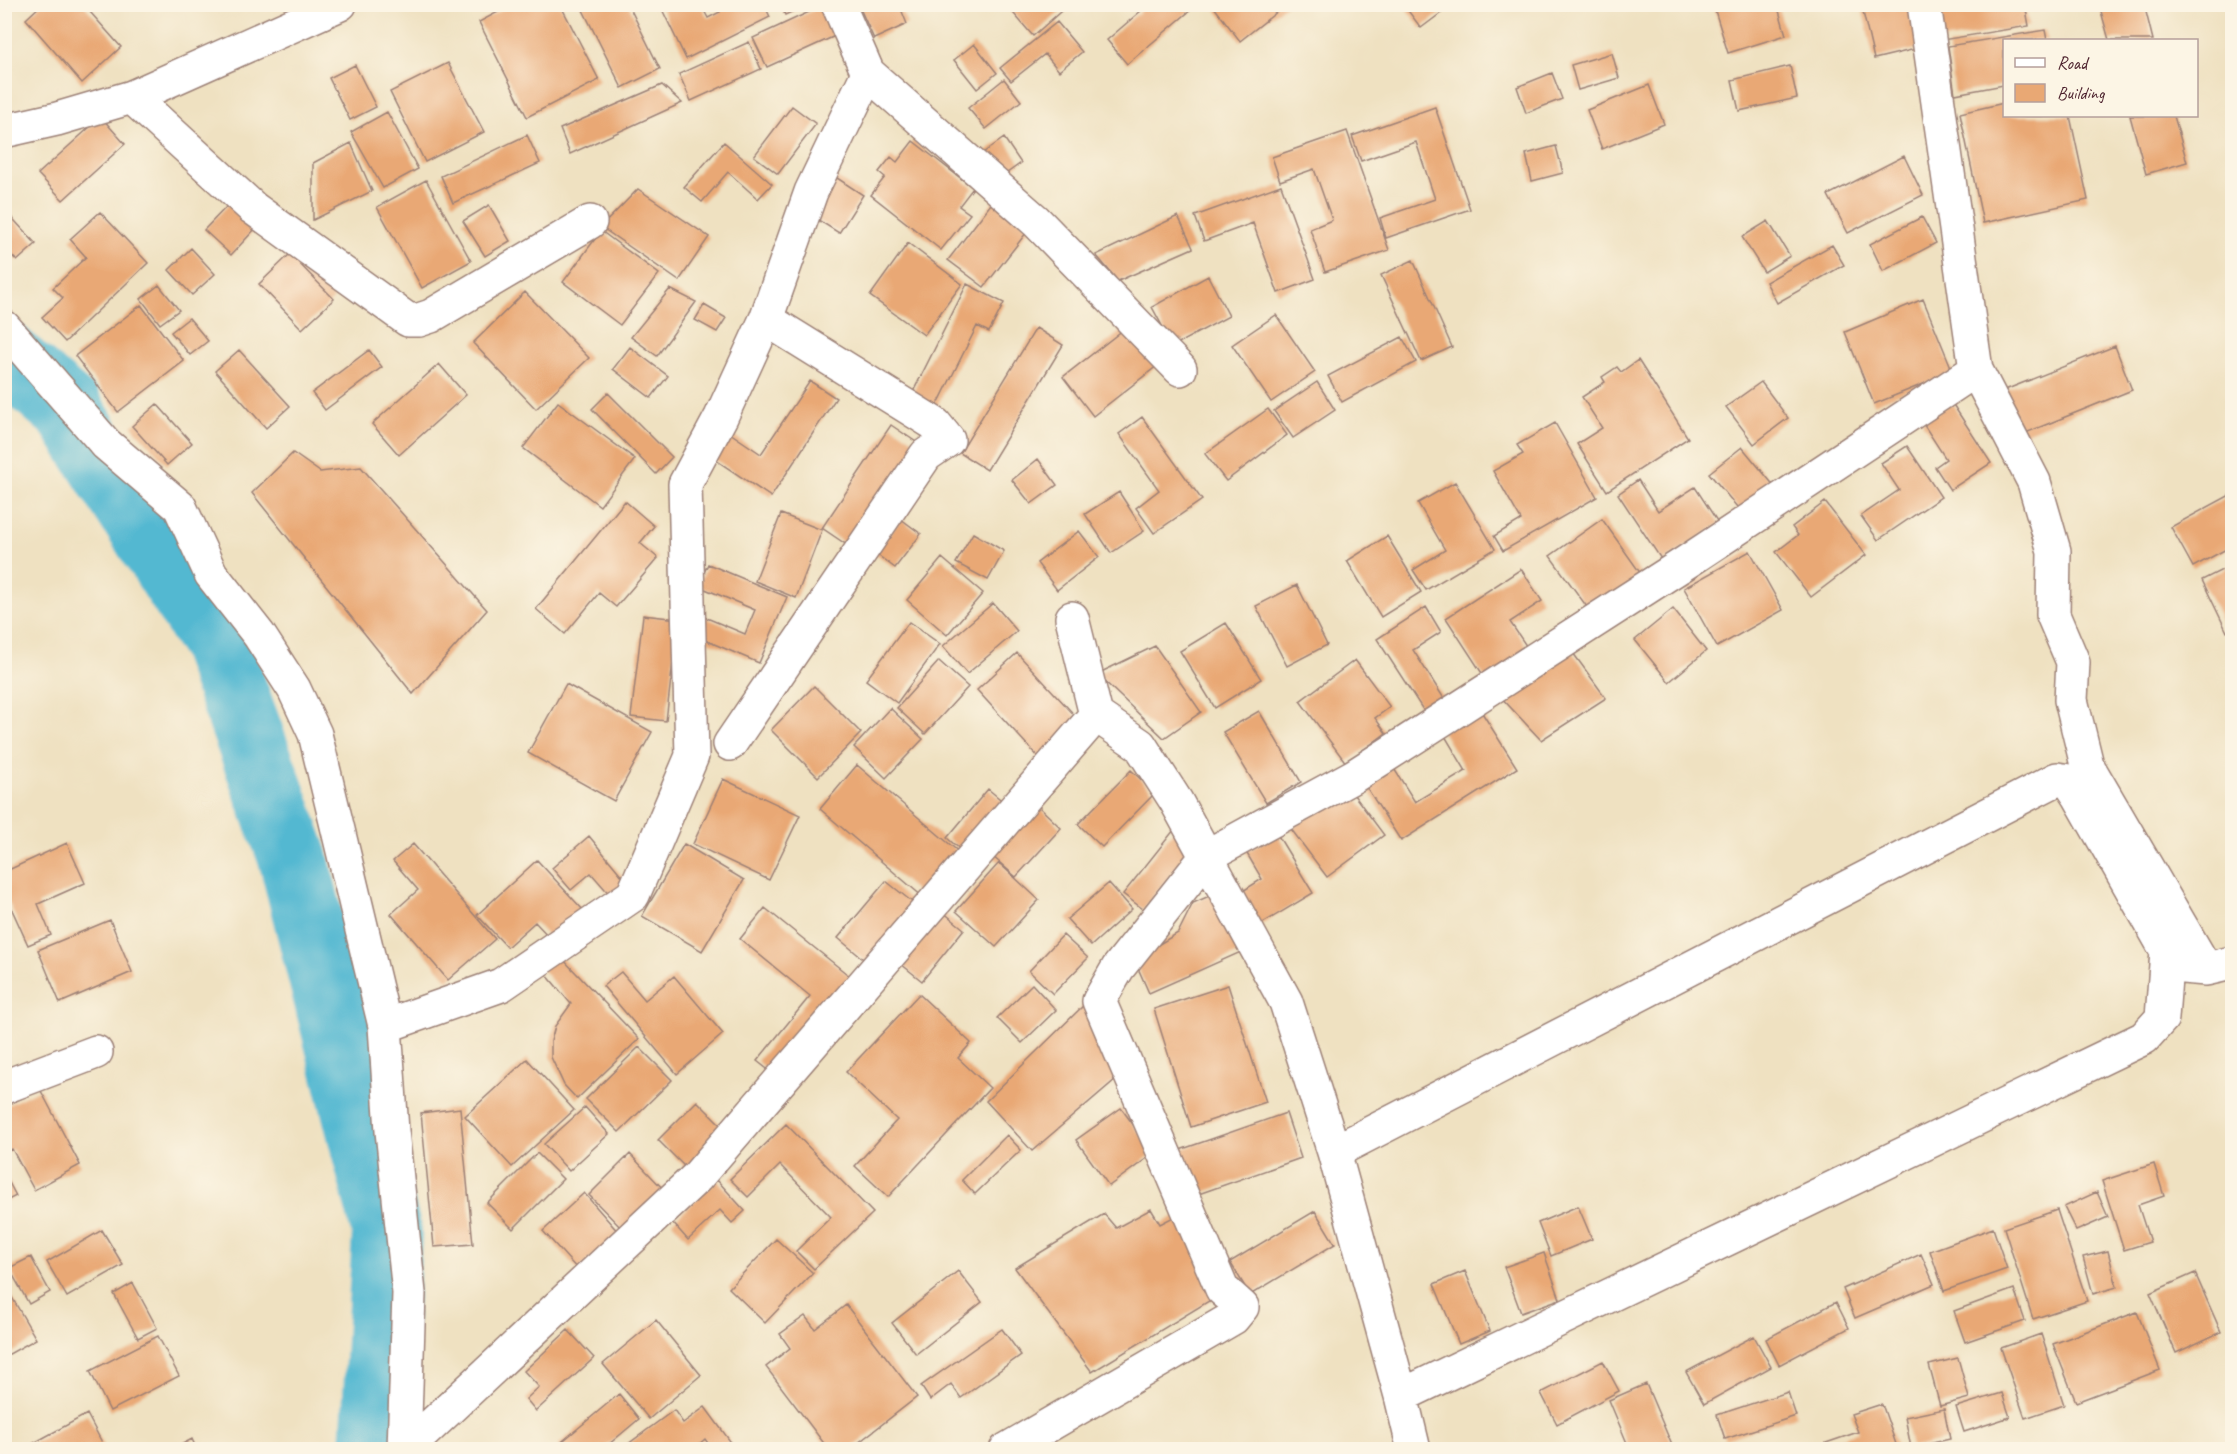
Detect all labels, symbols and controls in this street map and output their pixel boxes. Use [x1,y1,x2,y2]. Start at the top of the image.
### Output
legend [2003,39,2198,117]
text: Road [2057,52,2090,74]
text: Building [2057,82,2106,104]

